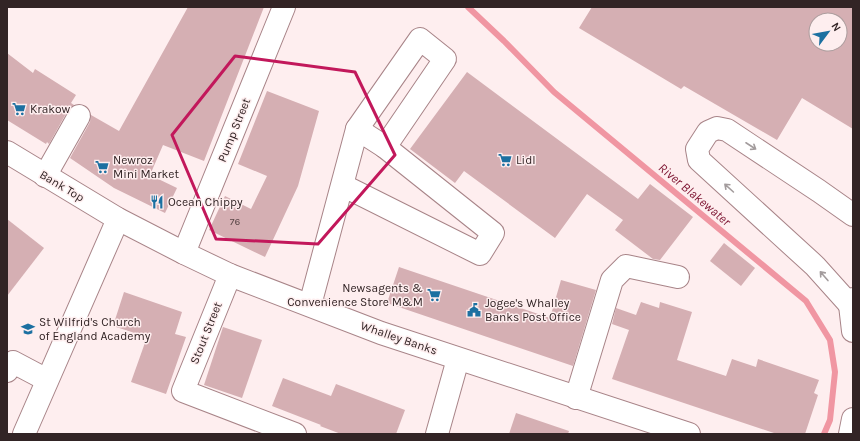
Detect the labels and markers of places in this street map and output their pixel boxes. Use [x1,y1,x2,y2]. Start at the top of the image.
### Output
supermarket icon: Krakow [11,101,27,117]
place label: Krakow [30,102,71,116]
supermarket icon: Lidl [497,152,513,168]
place label: Newroz Mini Market [113,153,179,181]
place label: Lidl [516,153,536,167]
supermarket icon: Newroz Mini Market [94,159,110,175]
restaurant icon: Ocean Chippy [149,194,165,210]
place label: Ocean Chippy [168,195,243,209]
place label: Newsagents & Convenience Store M&M [287,281,423,309]
supermarket icon: Newsagents & Convenience Store M&M [426,287,442,303]
place label: Jogee's Whalley Banks Post Office [485,296,581,324]
public building icon: Jogee's Whalley Banks Post Office [466,302,482,318]
place label: St Wilfrid's Church of England Academy [39,315,151,343]
school or university icon: St Wilfrid's Church of England Academy [20,321,36,337]

